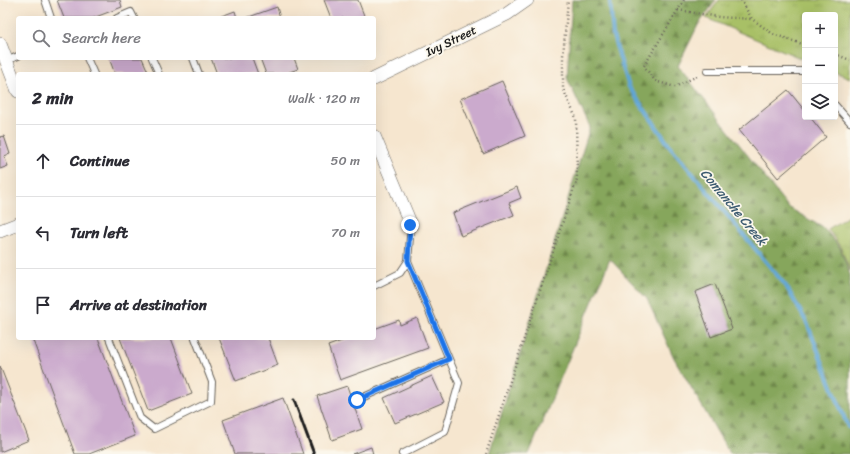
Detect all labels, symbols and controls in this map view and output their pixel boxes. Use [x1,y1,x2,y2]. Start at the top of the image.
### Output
map controls [802,12,838,120]
button: + [802,12,838,48]
search box [16,16,376,60]
street label: Ivy Street [421,19,480,63]
text: Search here [62,25,141,51]
icon: search [30,27,52,49]
button: − [802,48,838,84]
text: 2 min [32,83,73,113]
button: layers [802,84,838,120]
text: Walk · 120 m [288,87,360,110]
text: Continue [70,148,130,174]
text: 50 m [330,149,360,172]
icon: ahead [32,150,54,172]
water label: Comanche Creek [695,163,774,252]
route end [401,216,419,234]
text: Turn left [70,220,128,246]
text: 70 m [331,221,360,244]
icon: left [32,222,54,244]
text: Arrive at destination [70,292,207,318]
icon: arrive [32,294,54,316]
route start [348,391,366,409]

